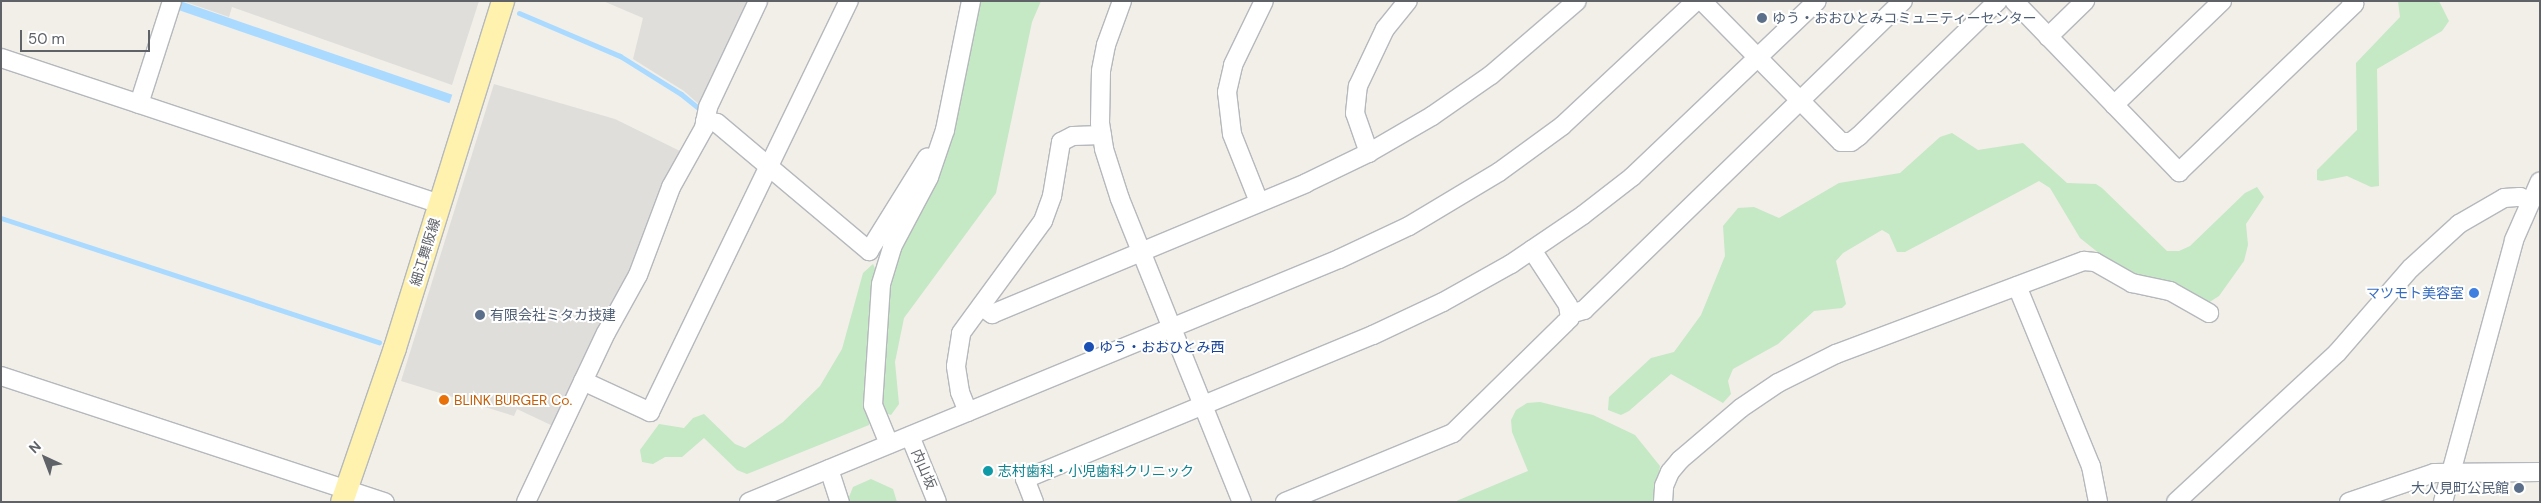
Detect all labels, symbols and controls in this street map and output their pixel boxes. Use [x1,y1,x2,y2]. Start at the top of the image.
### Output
place label: ゆう・おおひとみコミュニティーセンター [1772,10,2038,26]
marker: ゆう・おおひとみコミュニティーセンター [1756,12,1768,24]
scale bar [22,20,152,52]
text: 50 m [28,29,65,49]
street label: 細江舞阪線 [407,216,443,288]
place label: マツモト美容室 [2366,285,2464,301]
marker: マツモト美容室 [2468,287,2480,299]
place label: 有限会社ミタカ技建 [490,307,616,323]
marker: 有限会社ミタカ技建 [474,309,486,321]
place label: ゆう・おおひとみ西 [1099,339,1225,355]
marker: ゆう・おおひとみ西 [1083,341,1095,353]
place label: BLINK BURGER Co. [454,392,572,408]
marker: BLINK BURGER Co. [438,394,450,406]
north arrow [20,433,70,483]
text: N [25,437,45,457]
street label: 内山坂 [908,446,940,492]
place label: 志村歯科・小児歯科クリニック [998,463,1194,479]
marker: 志村歯科・小児歯科クリニック [982,465,994,477]
place label: 大人見町公民館 [2411,480,2509,496]
marker: 大人見町公民館 [2513,482,2525,494]

